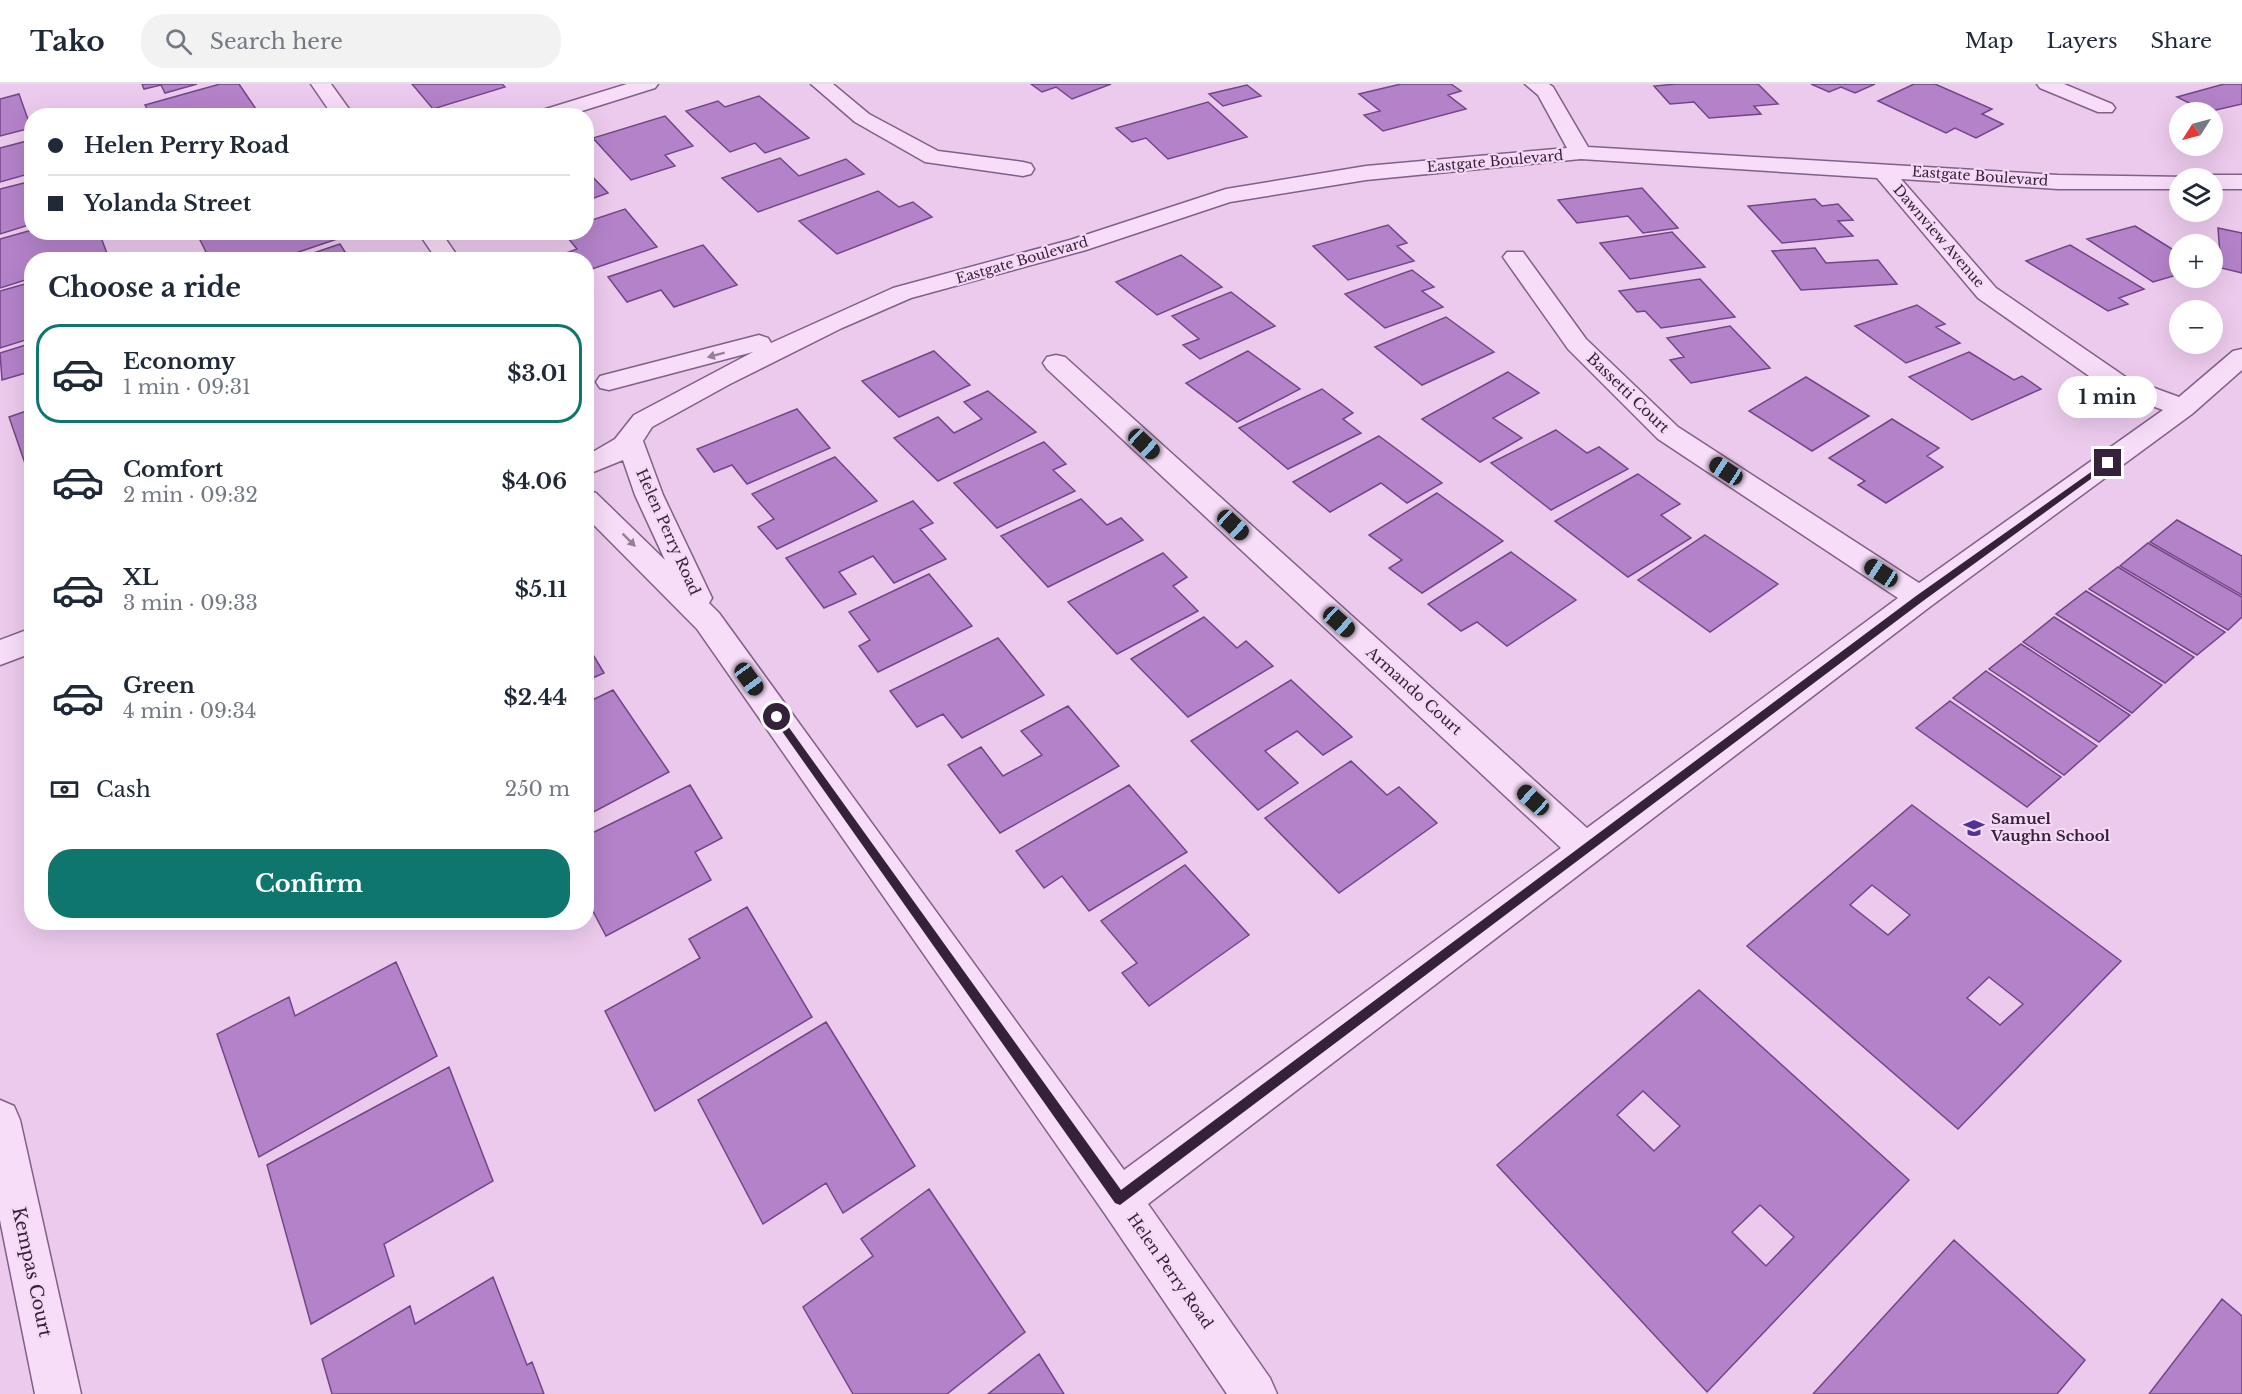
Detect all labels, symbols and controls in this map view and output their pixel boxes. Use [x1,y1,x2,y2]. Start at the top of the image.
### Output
search box [141,14,561,68]
text: Tako [30,24,105,59]
icon: search [162,25,195,58]
text: Search here [210,28,343,55]
text: Map [1965,28,2014,54]
text: Layers [2047,28,2118,54]
text: Share [2151,28,2212,54]
north arrow [2169,102,2223,156]
map controls [2169,102,2223,354]
text: Helen Perry Road [84,132,289,159]
street label: Eastgate Boulevard [1426,146,1564,176]
street label: Eastgate Boulevard [1911,162,2049,190]
button: layers [2169,168,2223,222]
street label: Dawnview Avenue [1889,181,1989,291]
text: Yolanda Street [84,190,251,217]
street label: Eastgate Boulevard [954,232,1091,288]
button: + [2169,234,2223,288]
text: Choose a ride [48,271,241,304]
button: − [2169,300,2223,354]
icon: car [51,347,105,401]
text: Economy [123,348,235,375]
street label: Bassetti Court [1583,348,1674,437]
one-way arrow [707,350,725,360]
text: $3.01 [507,360,567,387]
text: 1 min · 09:31 [123,375,251,399]
callout: 1 min [2058,376,2158,418]
text: 1 min [2079,385,2136,409]
car [1125,425,1163,463]
route end [2094,449,2121,476]
car [1706,454,1746,488]
icon: car [51,455,105,509]
text: Comfort [123,456,223,483]
street label: Helen Perry Road [632,466,705,598]
text: $4.06 [502,468,567,495]
text: 2 min · 09:32 [123,483,258,507]
car [1214,506,1252,544]
one-way arrow [622,533,636,548]
car [1861,556,1901,590]
icon: car [51,563,105,617]
text: XL [123,564,158,591]
text: $5.11 [515,576,567,603]
text: 3 min · 09:33 [123,591,258,615]
car [1320,603,1358,641]
street label: Armando Court [1362,642,1466,739]
car [731,659,767,699]
icon: car [51,671,105,725]
text: Green [123,672,195,699]
text: $2.44 [504,684,567,711]
text: 4 min · 09:34 [123,699,257,723]
route start [763,703,790,730]
icon: cash [48,773,81,806]
text: Cash [96,776,151,803]
text: 250 m [505,777,570,801]
car [1514,781,1552,819]
place label: Samuel Vaughn School [1990,809,2111,845]
school or university icon: Samuel Vaughn School [1962,816,1986,840]
button: Confirm [48,849,570,918]
street label: Kempas Court [7,1205,57,1339]
street label: Helen Perry Road [1124,1209,1217,1332]

